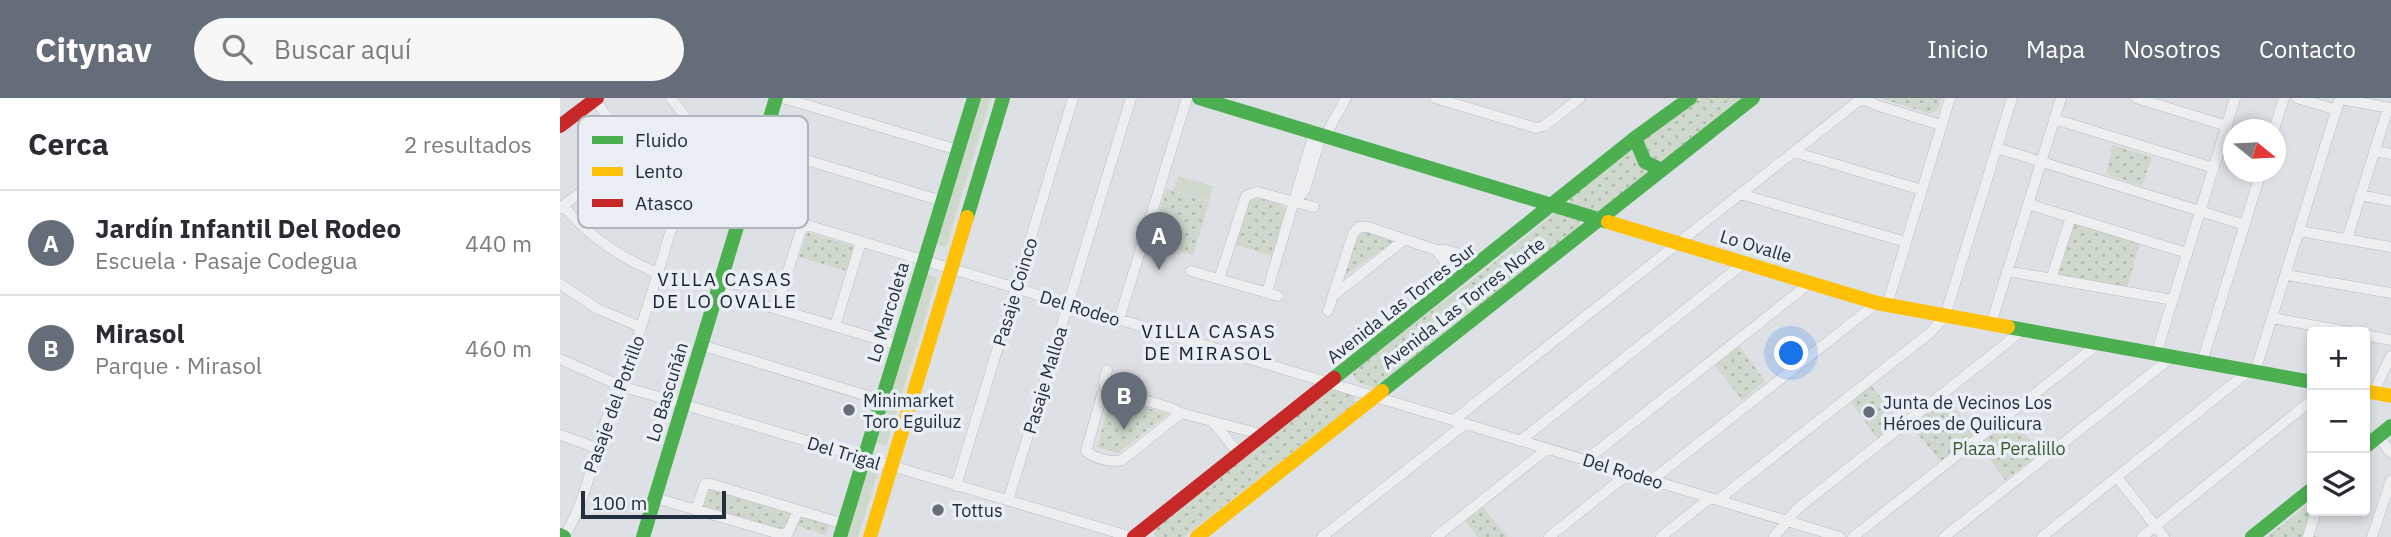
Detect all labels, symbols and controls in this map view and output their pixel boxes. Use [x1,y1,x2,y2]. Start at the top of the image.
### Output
search box [194,18,684,81]
text: Citynav [35,28,152,71]
icon: search [218,30,256,68]
text: Buscar aquí [274,32,411,66]
text: Inicio [1927,33,1988,65]
text: Mapa [2026,33,2085,65]
text: Nosotros [2123,33,2221,65]
text: Contacto [2259,33,2356,65]
legend [578,116,808,228]
north arrow [2223,119,2286,182]
text: Cerca [28,124,109,163]
text: Fluido [635,128,688,152]
text: 2 resultados [404,129,532,159]
text: Lento [635,159,683,183]
text: Atasco [635,191,693,215]
text: Jardín Infantil Del Rodeo [95,211,401,245]
pin: A [1136,212,1182,270]
street label: Lo Ovalle [1717,224,1795,268]
text: A [43,228,59,258]
text: 440 m [465,228,532,258]
street label: Avenida Las Torres Norte [1377,232,1549,374]
street label: Pasaje Coinco [988,235,1042,349]
street label: Avenida Las Torres Sur [1322,237,1480,368]
text: Escuela · Pasaje Codegua [95,245,358,275]
street label: Lo Marcoleta [862,259,914,365]
district label: VILLA CASAS DE LO OVALLE [652,267,798,313]
street label: Del Rodeo [1037,285,1123,331]
text: Mirasol [95,316,184,350]
district label: VILLA CASAS DE MIRASOL [1141,319,1277,365]
street label: Pasaje Malloa [1018,323,1072,436]
map controls [2307,327,2370,516]
button: + [2307,327,2370,390]
street label: Pasaje del Potrillo [578,332,650,476]
text: B [43,333,59,363]
text: 460 m [465,333,532,363]
your location [1774,336,1808,370]
street label: Lo Bascuñán [641,340,693,444]
text: Parque · Mirasol [95,350,262,380]
pin: B [1101,372,1147,430]
place label: Minimarket Toro Eguiluz [863,389,961,433]
button: − [2307,390,2370,453]
place label: Junta de Vecinos Los Héroes de Quilicura [1883,391,2052,435]
marker: Minimarket Toro Eguiluz [841,402,857,418]
marker: Junta de Vecinos Los Héroes de Quilicura [1861,404,1877,420]
street label: Del Trigal [804,431,884,475]
park label: Plaza Peralillo [1952,437,2066,460]
street label: Del Rodeo [1580,448,1666,494]
button: layers [2307,453,2370,516]
scale bar [581,488,726,520]
text: 100 m [592,491,647,515]
place label: Tottus [952,499,1003,522]
marker: Tottus [930,502,946,518]

